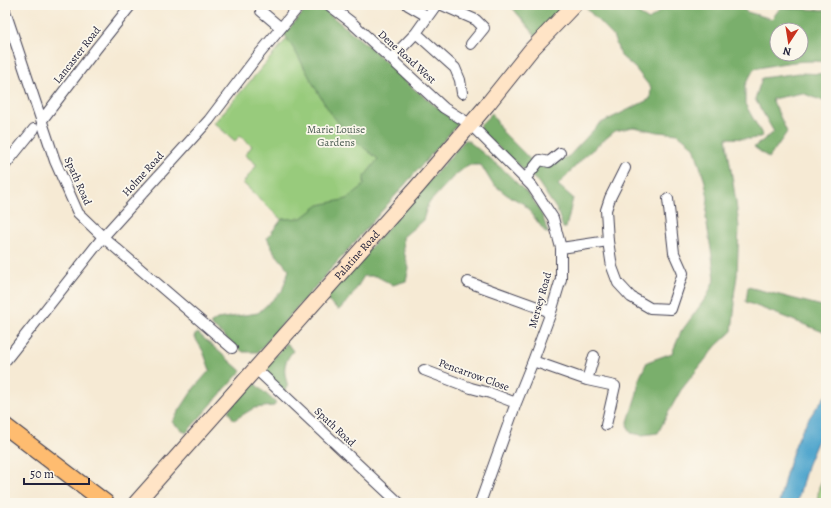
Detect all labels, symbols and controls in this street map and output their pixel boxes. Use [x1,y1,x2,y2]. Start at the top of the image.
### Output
north arrow [769,22,809,62]
street label: Lancaster Road [50,23,104,87]
street label: Dene Road West [375,27,440,87]
text: N [782,43,793,59]
park label: Marie Louise Gardens [307,122,365,150]
street label: Holme Road [119,148,167,200]
street label: Spath Road [61,154,95,208]
street label: Palatine Road [331,227,383,283]
street label: Mersey Road [525,270,555,330]
street label: Pencarrow Close [437,355,511,395]
street label: Spath Road [311,404,359,450]
scale bar [24,460,89,486]
text: 50 m [30,466,54,482]

